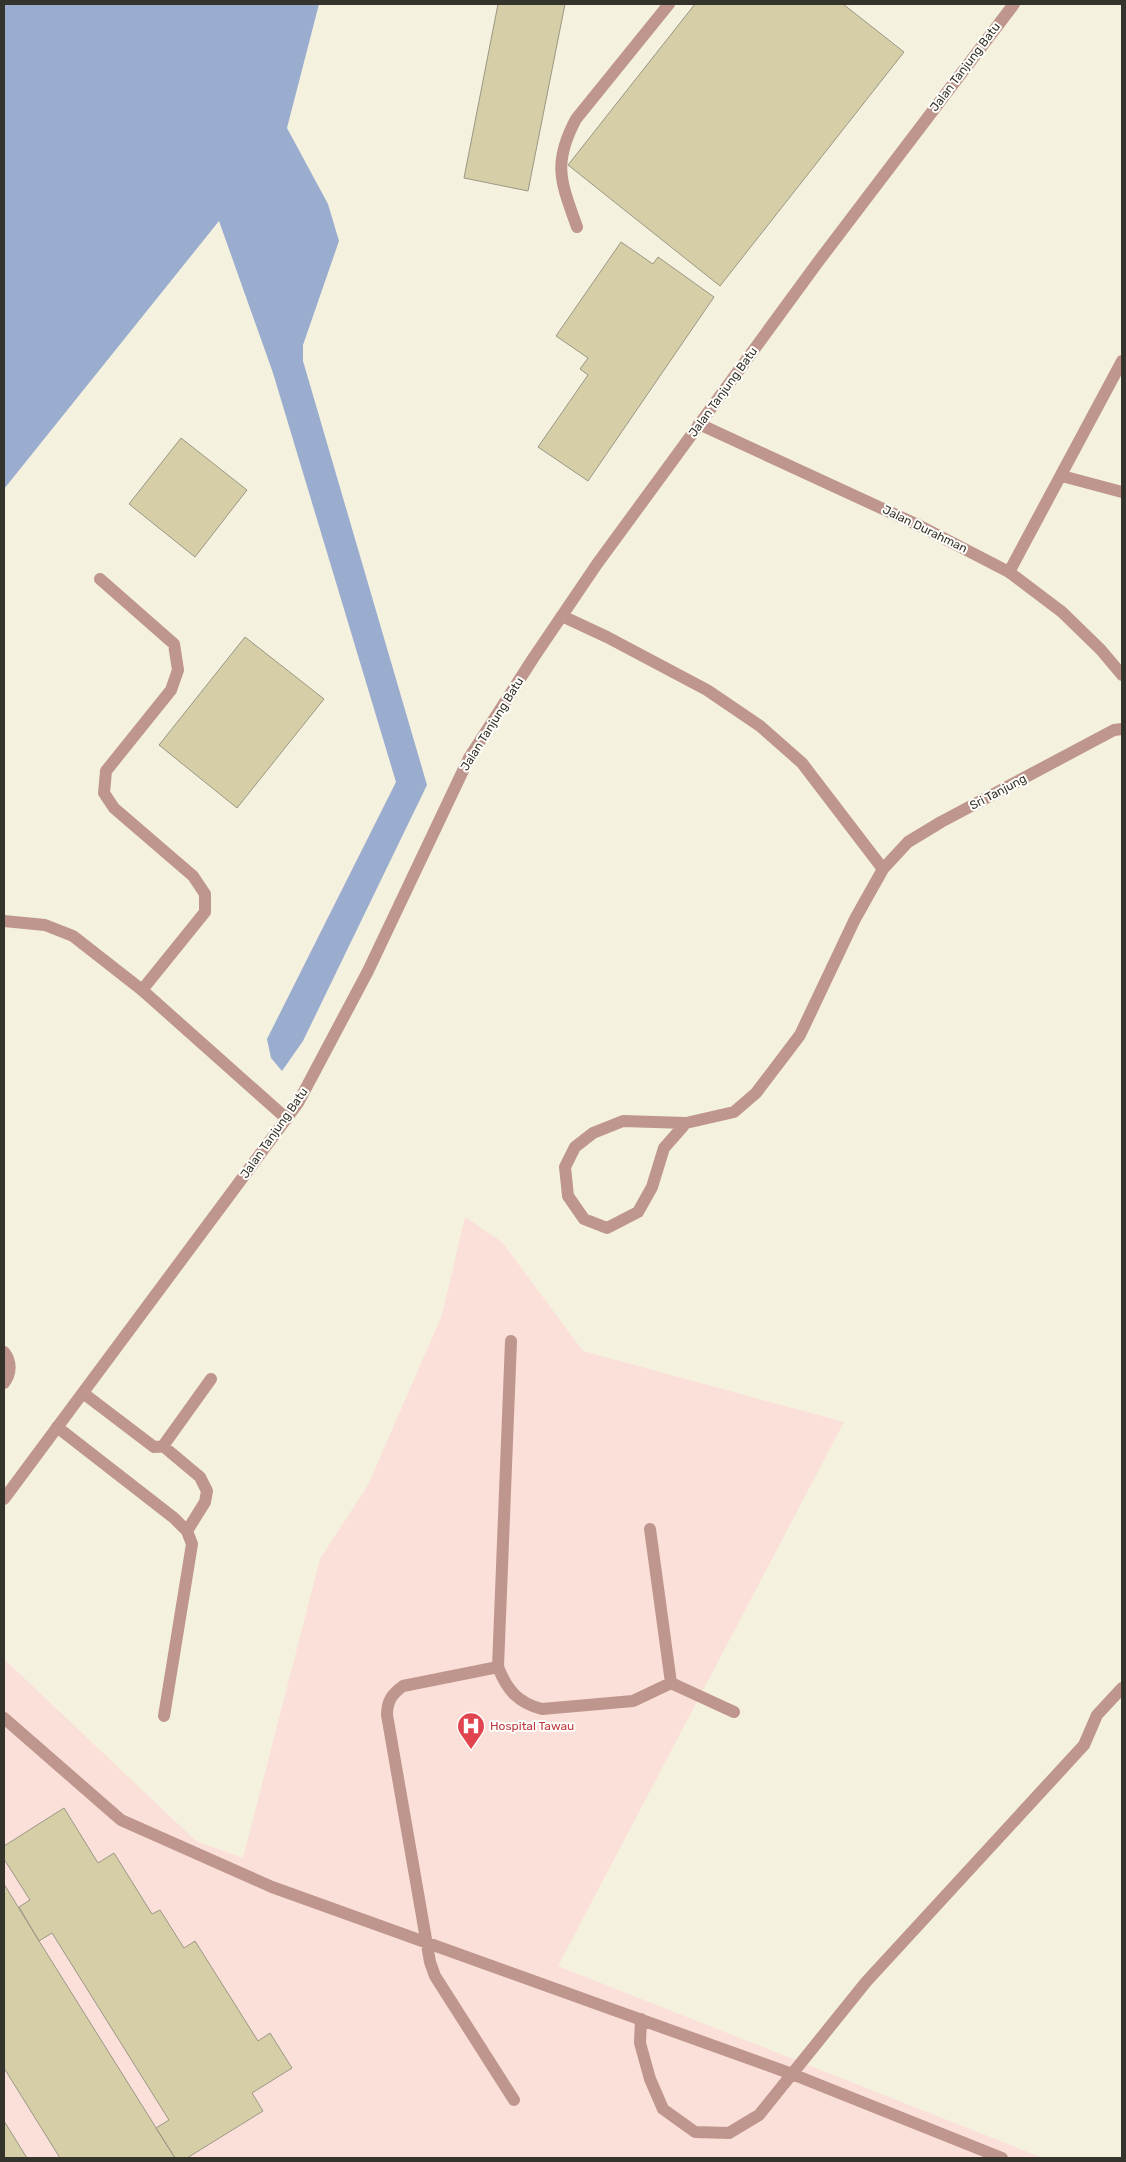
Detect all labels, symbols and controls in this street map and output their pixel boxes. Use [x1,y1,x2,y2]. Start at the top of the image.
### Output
street label: Jalan Tanjung Batu [927,20,1003,114]
street label: Jalan Tanjung Batu [686,344,760,440]
street label: Jalan Durahman [880,502,970,556]
street label: Jalan Tanjung Batu [458,675,526,773]
street label: Sri Tanjung [967,771,1029,813]
street label: Jalan Tanjung Batu [237,1085,311,1181]
hospital icon: Hospital Tawau [456,1711,486,1750]
place label: Hospital Tawau [490,1719,574,1733]

